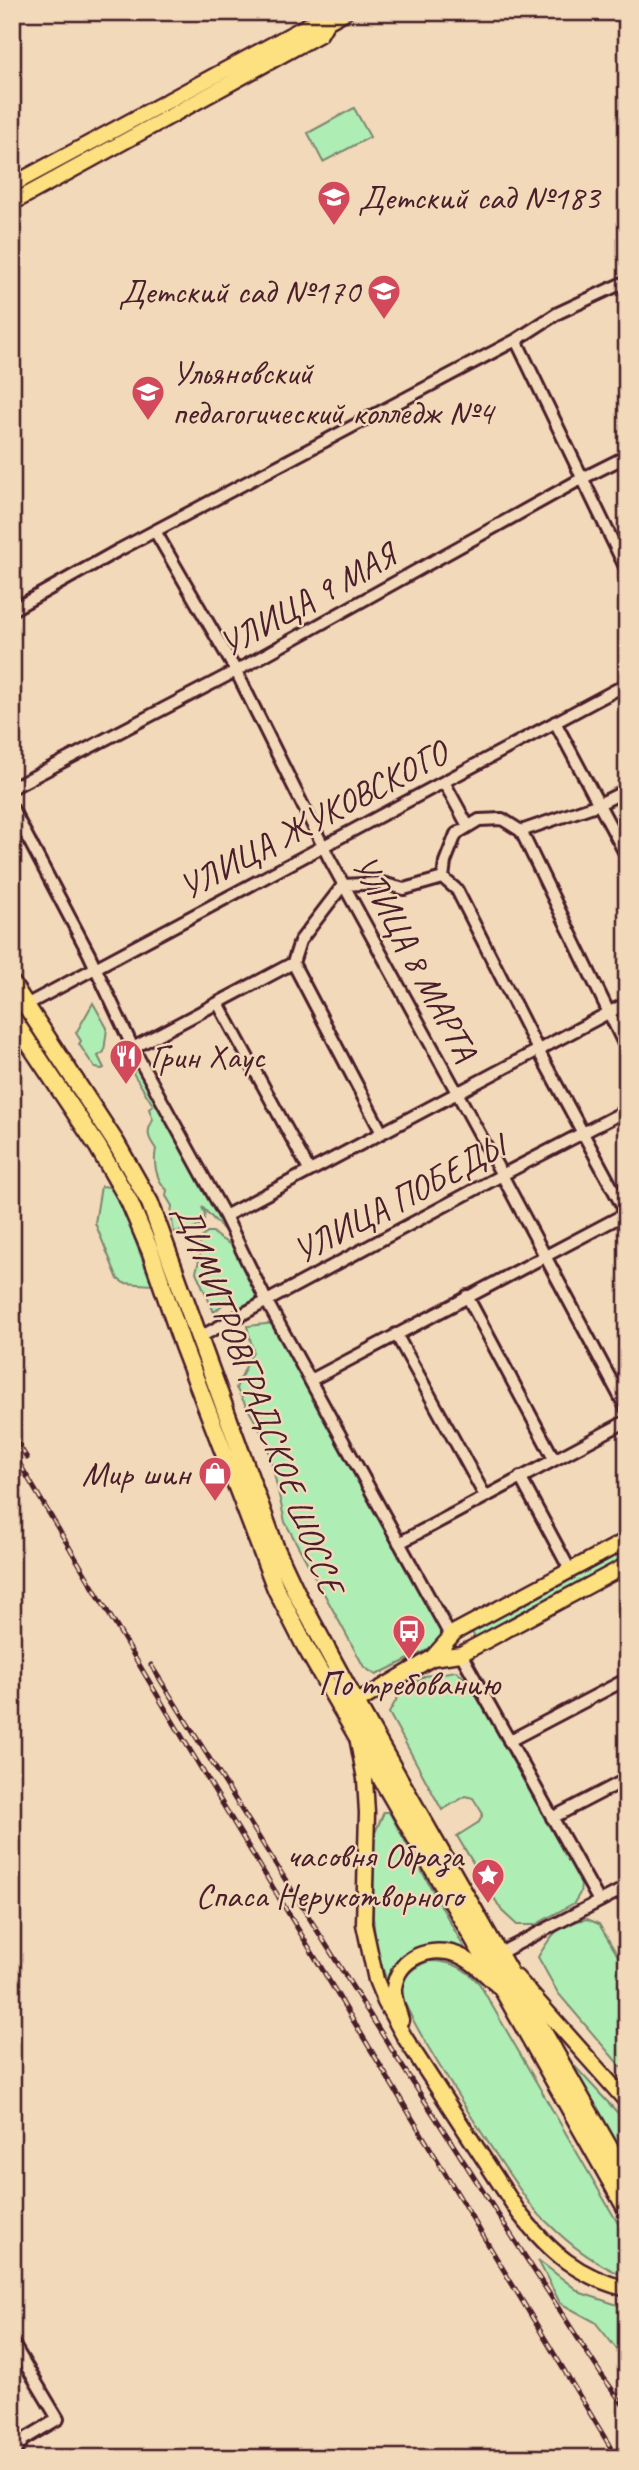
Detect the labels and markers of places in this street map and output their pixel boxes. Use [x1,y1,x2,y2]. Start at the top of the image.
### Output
place label: Детский сад №183 [358,175,602,220]
school or university icon: Детский сад №183 [315,178,353,227]
place label: Детский сад №170 [118,269,362,314]
school or university icon: Детский сад №170 [365,272,403,321]
place label: Ульяновский педагогический колледж №4 [172,350,496,435]
school or university icon: Ульяновский педагогический колледж №4 [129,373,167,422]
place label: Грин Хаус [150,1034,266,1079]
restaurant icon: Грин Хаус [107,1037,145,1086]
place label: Мир шин [82,1451,193,1496]
shop icon: Мир шин [196,1454,234,1503]
bus stop icon: По требованию [390,1612,428,1661]
place label: По требованию [318,1661,502,1706]
place label: часовня Образа Спаса Нерукотворного [195,1833,467,1918]
place icon: часовня Образа Спаса Нерукотворного [469,1856,507,1905]

